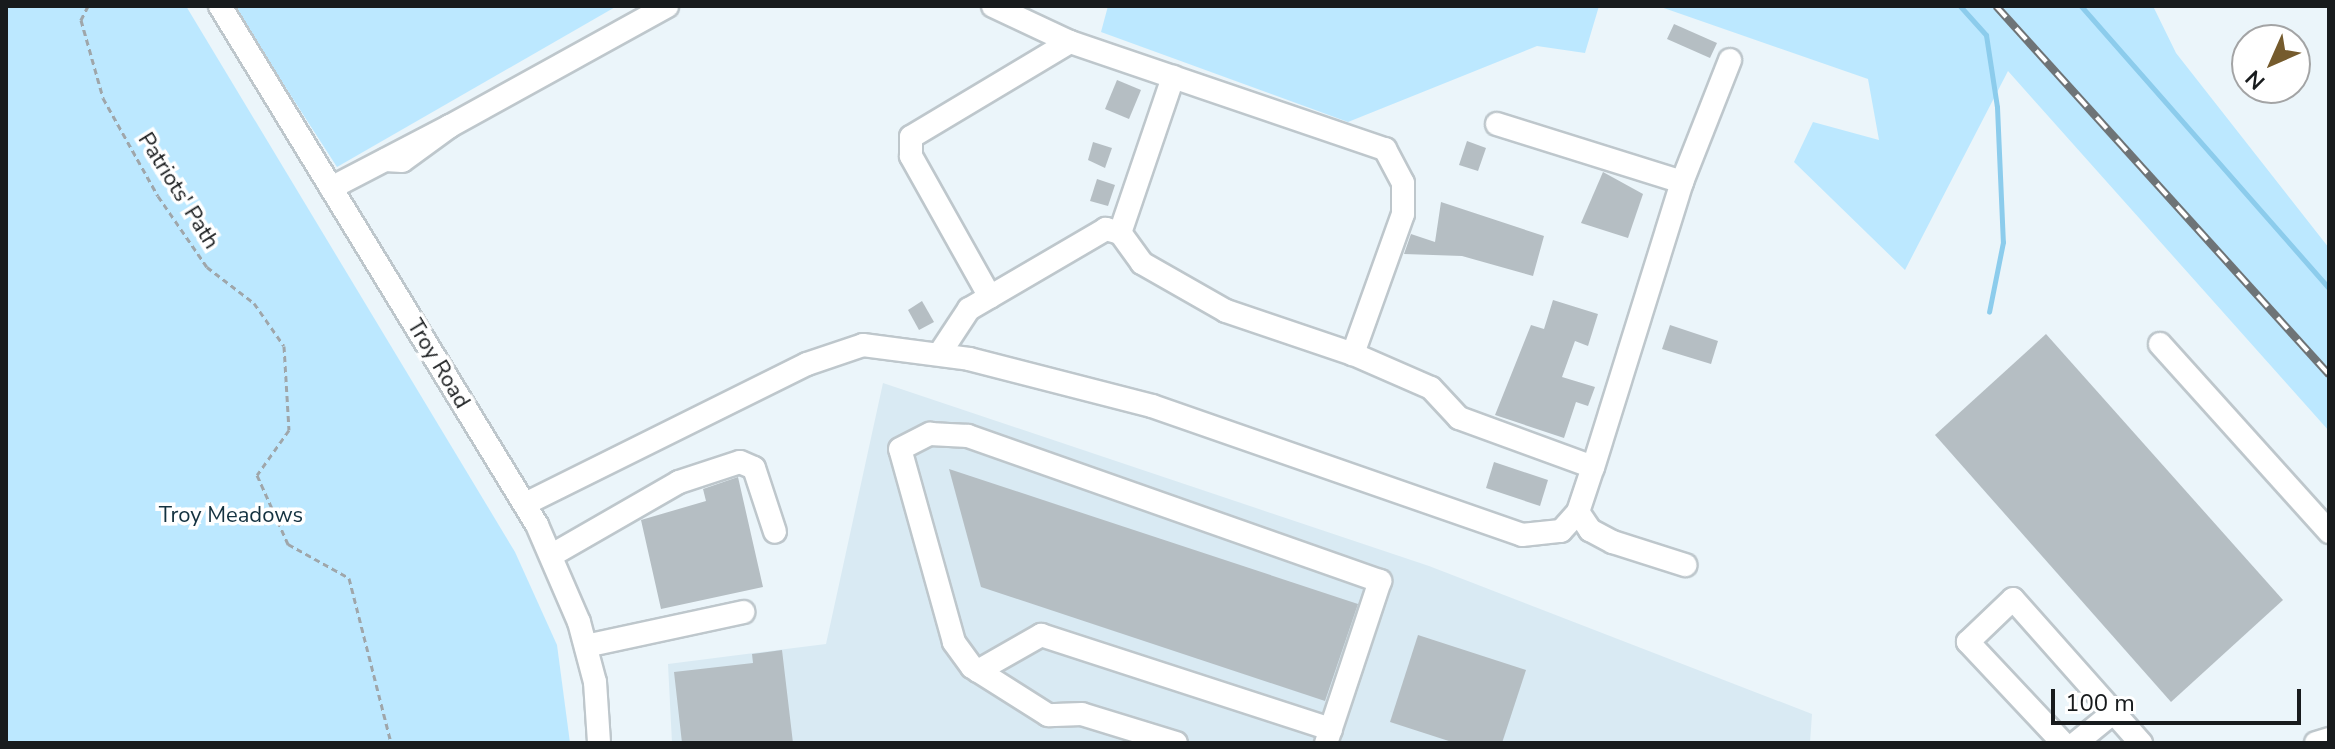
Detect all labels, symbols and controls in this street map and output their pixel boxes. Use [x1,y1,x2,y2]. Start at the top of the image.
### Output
north arrow [2231,24,2311,104]
text: N [2239,63,2272,96]
street label: Patriots' Path [132,128,224,254]
street label: Troy Road [401,315,475,413]
park label: Troy Meadows [159,503,303,529]
scale bar [2055,673,2305,723]
text: 100 m [2065,687,2135,719]

